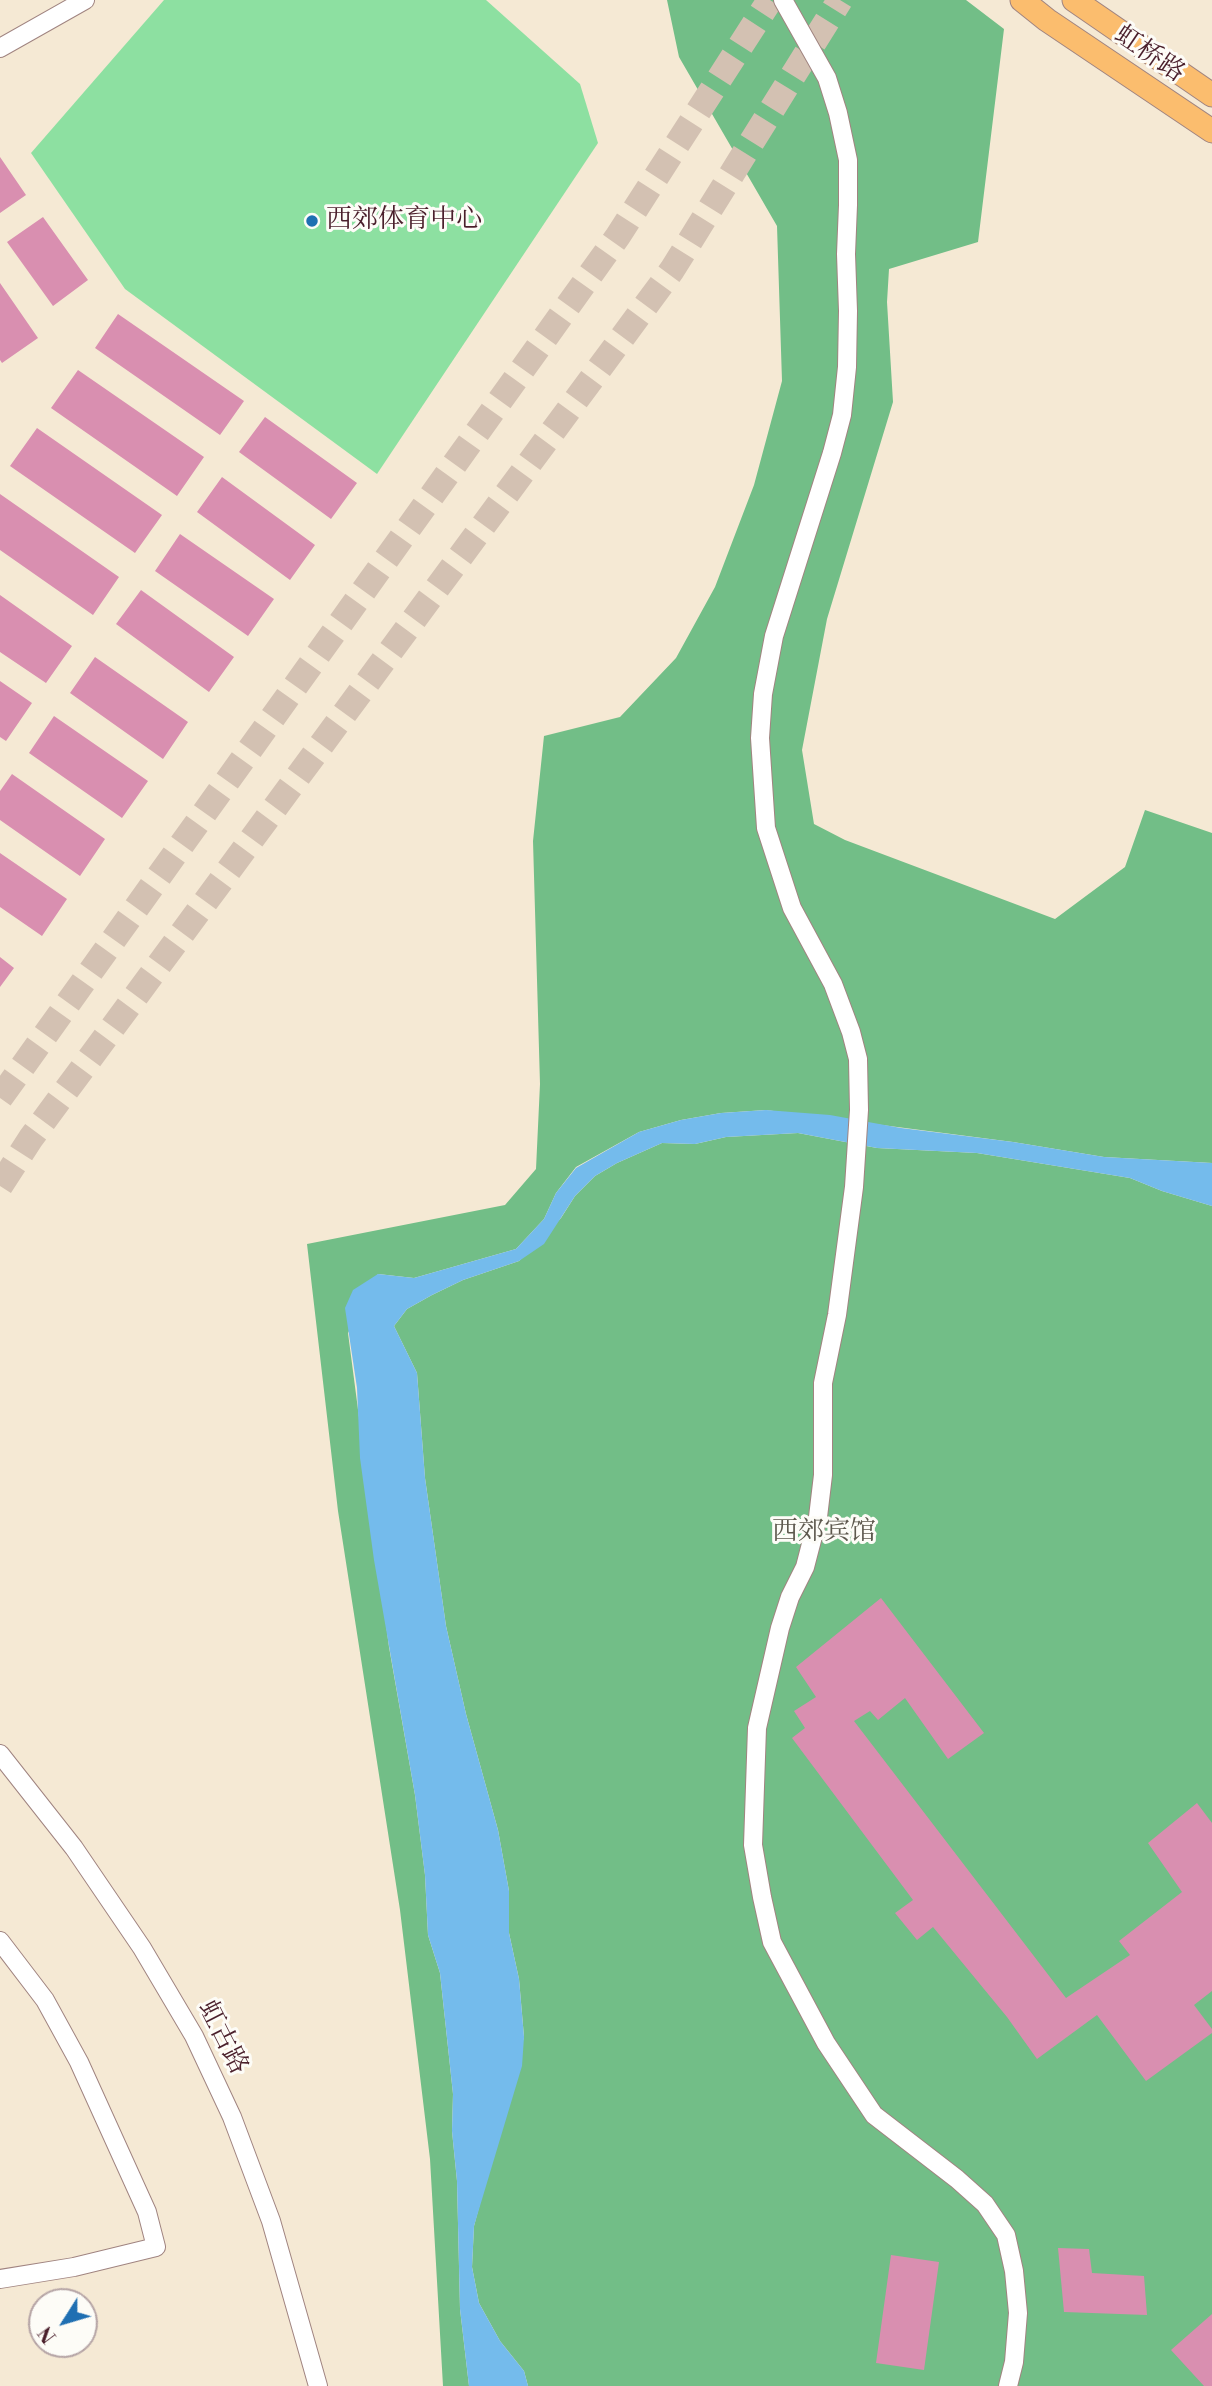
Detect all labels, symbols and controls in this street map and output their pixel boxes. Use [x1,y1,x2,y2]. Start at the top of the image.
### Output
street label: 虹桥路 [1108,20,1190,90]
place label: 西郊体育中心 [326,205,482,237]
marker: 西郊体育中心 [304,213,320,229]
park label: 西郊宾馆 [772,1517,876,1549]
street label: 虹古路 [190,1996,254,2080]
north arrow [28,2288,98,2358]
text: N [34,2321,62,2348]

